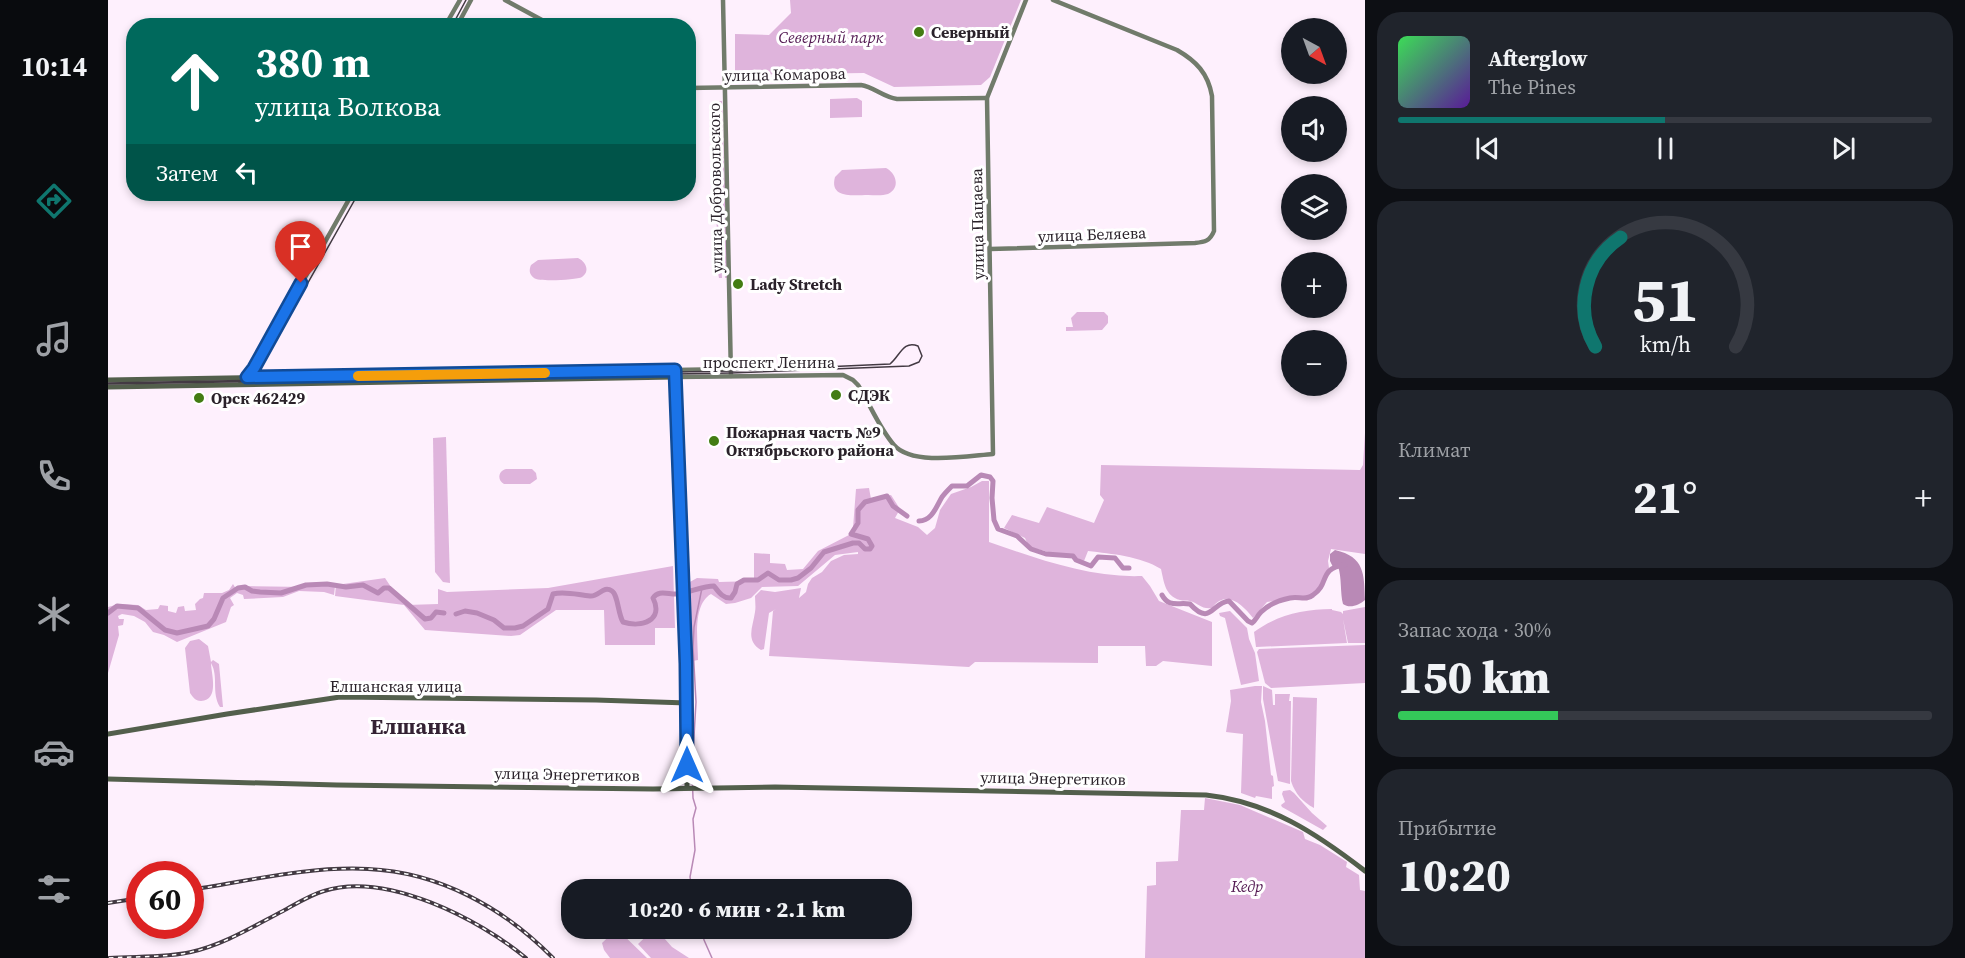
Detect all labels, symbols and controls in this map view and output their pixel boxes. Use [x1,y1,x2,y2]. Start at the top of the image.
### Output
north arrow [1281,18,1347,84]
map controls [1281,18,1347,396]
place label: Северный [931,21,1010,43]
marker: Северный [912,25,926,39]
park label: Северный парк [779,26,884,48]
text: 380 m [255,33,370,91]
icon: ahead [156,42,234,120]
text: Afterglow [1488,43,1588,73]
text: 10:14 [21,48,87,85]
street label: улица Комарова [724,62,847,86]
text: The Pines [1488,73,1576,101]
text: улица Волкова [255,88,441,125]
button: sound [1281,96,1347,162]
street label: улица Добровольского [703,102,727,273]
icon: previous [1471,132,1504,165]
icon: pause [1649,132,1682,165]
icon: next [1827,132,1860,165]
icon: left [230,156,263,189]
text: Затем [156,158,218,188]
street label: улица Пацаева [965,167,989,280]
button: layers [1281,174,1347,240]
icon: directions [33,180,75,222]
pin [275,221,326,283]
street label: улица Беляева [1037,221,1148,247]
icon: arrive [284,230,317,263]
button: + [1281,252,1347,318]
text: 51 [1631,256,1699,342]
place label: Lady Stretch [750,273,842,295]
marker: Lady Stretch [731,277,745,291]
icon: music [33,318,75,360]
button: − [1281,330,1347,396]
text: km/h [1639,330,1691,359]
street label: проспект Ленина [703,351,836,373]
place label: СДЭК [848,384,891,406]
place label: Орск 462429 [211,387,305,409]
marker: СДЭК [829,388,843,402]
marker: Орск 462429 [192,391,206,405]
place label: Пожарная часть №9 Октябрьского района [726,421,894,461]
marker: Пожарная часть №9 Октябрьского района [707,434,721,448]
text: Климат [1398,436,1471,464]
icon: phone [33,455,75,497]
text: 21° [1633,466,1697,528]
text: − [1398,475,1416,520]
text: + [1914,475,1932,520]
icon: climate [33,593,75,635]
text: Запас хода · 30% [1398,616,1551,644]
text: 150 km [1398,646,1550,708]
street label: Елшанская улица [330,675,463,697]
district label: Елшанка [370,711,466,741]
icon: car [33,731,75,773]
position arrow [655,733,719,797]
street label: улица Энергетиков [494,762,640,786]
street label: улица Энергетиков [980,766,1126,790]
text: Прибытие [1398,814,1496,842]
text: 10:20 [1398,844,1511,906]
speed limit sign: 60 [126,861,204,939]
icon: filters [33,868,75,910]
park label: Кедр [1230,875,1263,897]
text: 10:20 · 6 мин · 2.1 km [628,894,845,924]

